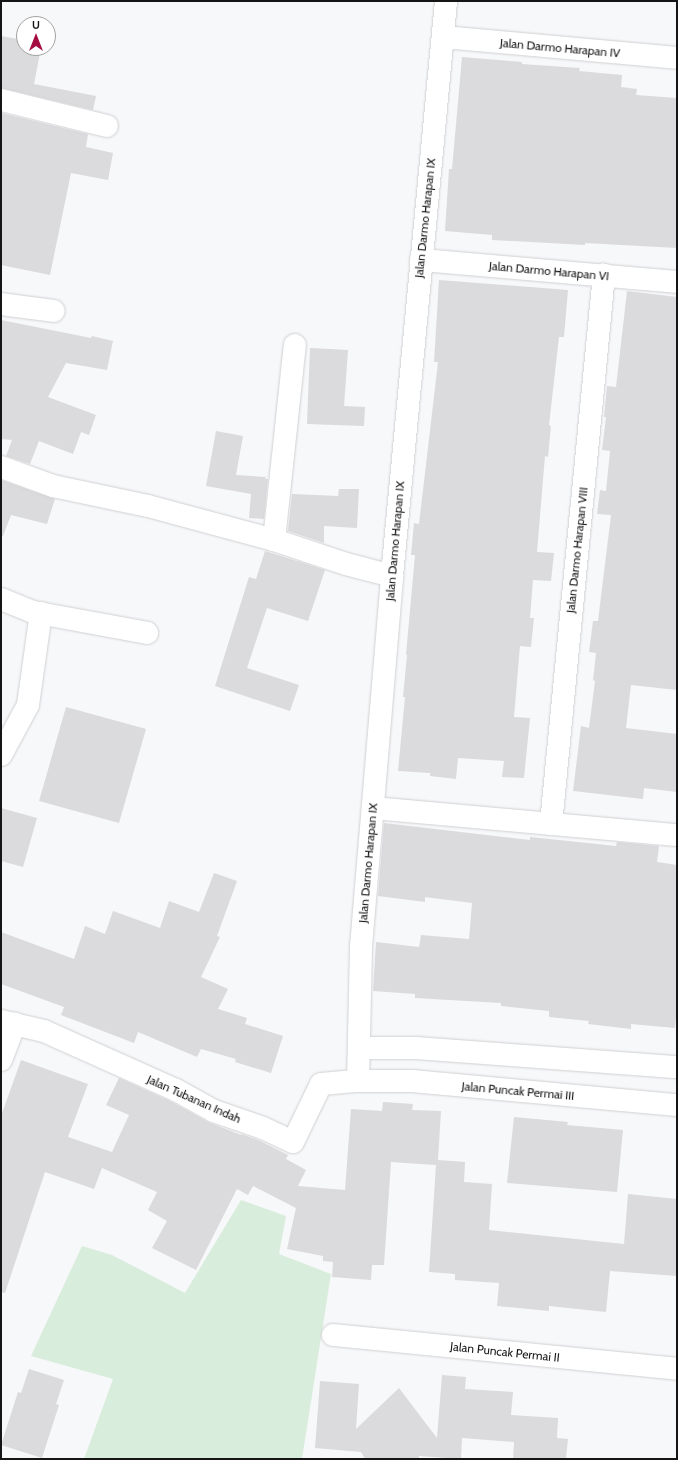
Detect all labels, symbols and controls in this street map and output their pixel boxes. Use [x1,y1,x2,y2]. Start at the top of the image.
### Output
north arrow [16,16,56,56]
text: U [32,18,40,32]
street label: Jalan Darmo Harapan IV [499,36,621,60]
street label: Jalan Darmo Harapan IX [412,157,438,279]
street label: Jalan Darmo Harapan VI [488,259,610,283]
street label: Jalan Darmo Harapan IX [383,480,407,602]
street label: Jalan Darmo Harapan VIII [563,486,591,614]
street label: Jalan Darmo Harapan IX [356,802,380,924]
street label: Jalan Tubanan Indah [145,1072,243,1126]
street label: Jalan Puncak Permai III [461,1079,575,1103]
street label: Jalan Puncak Permai II [450,1339,560,1365]

